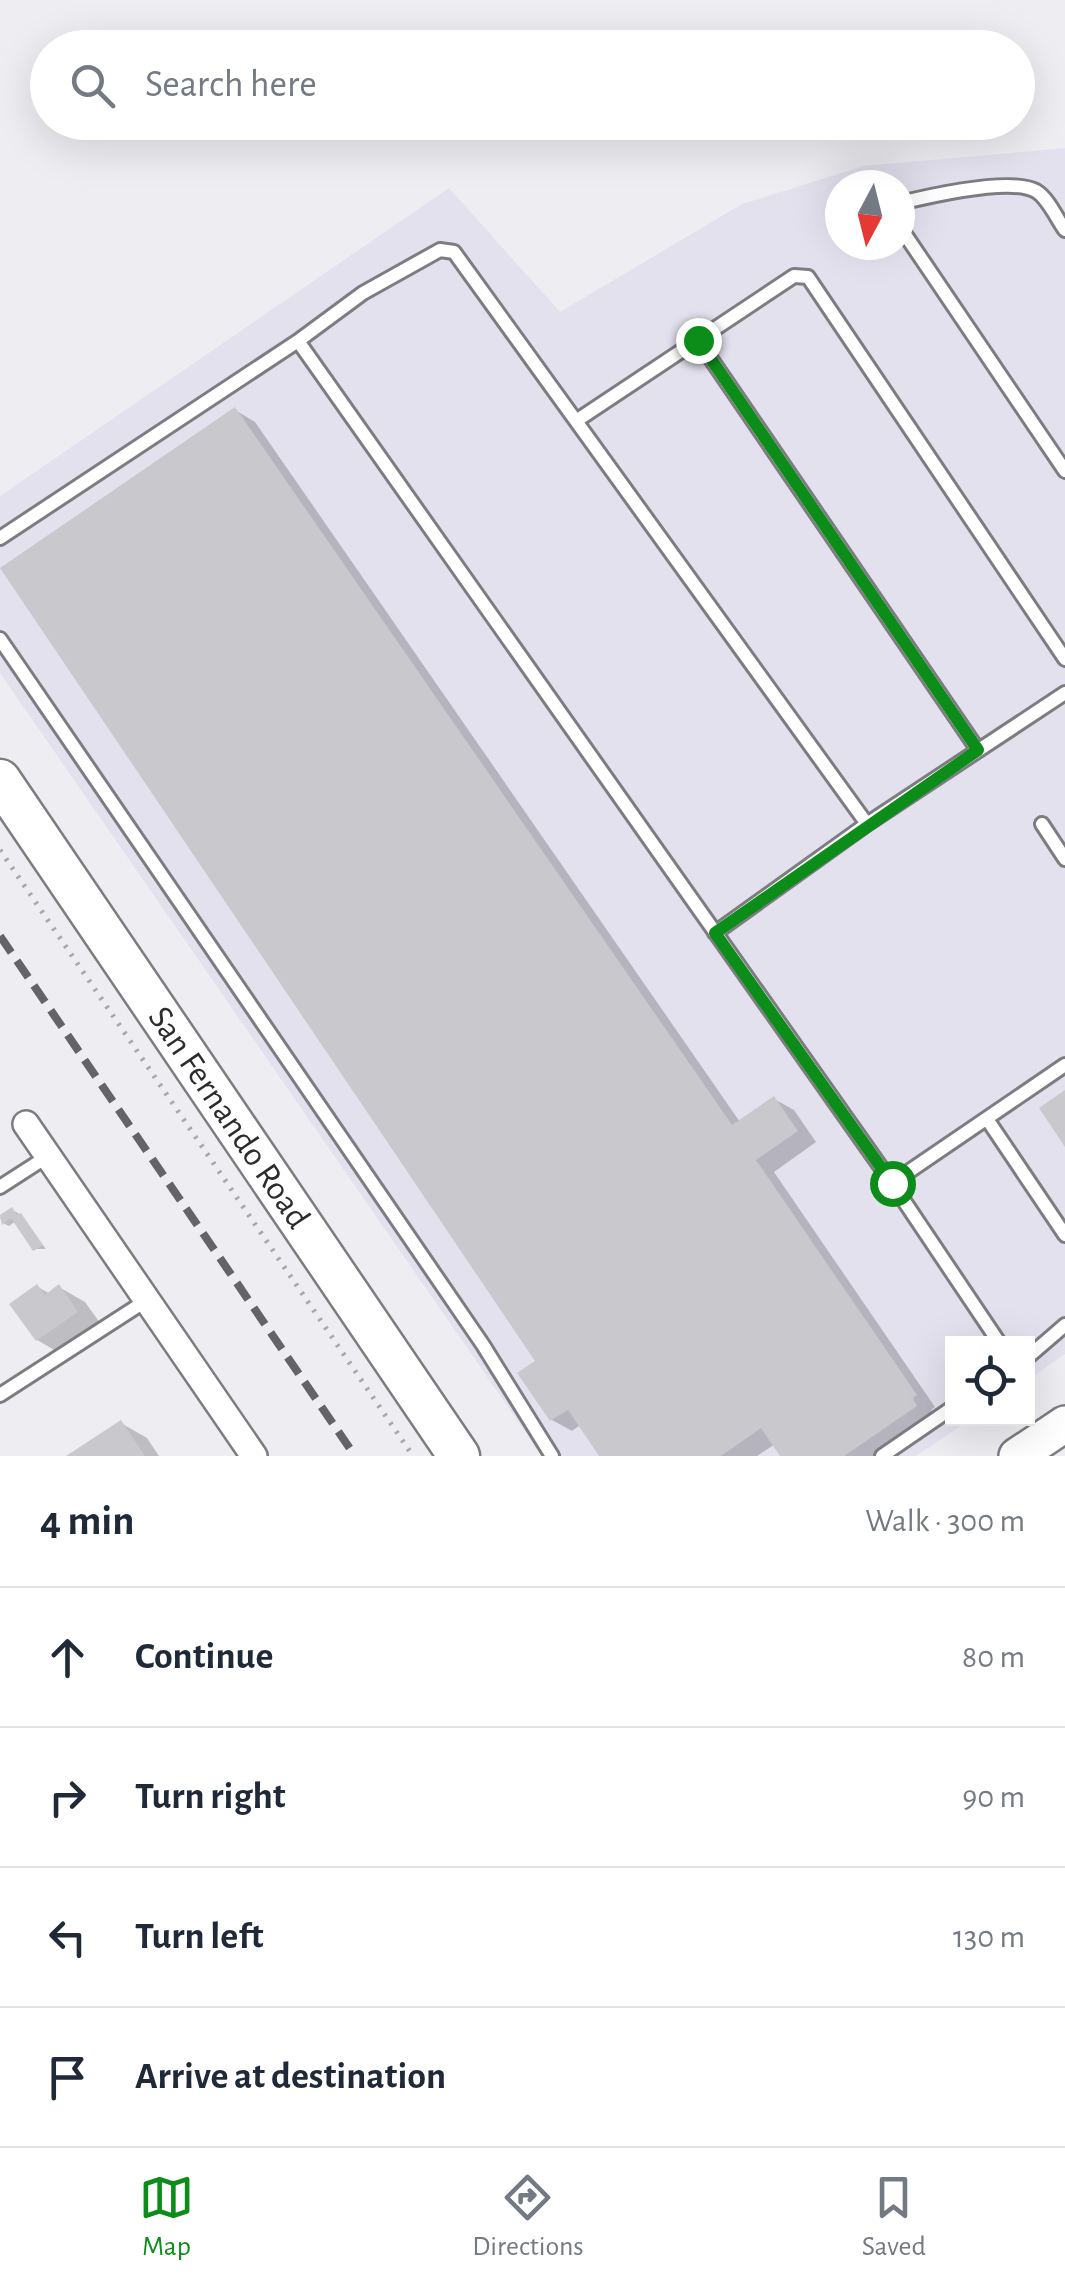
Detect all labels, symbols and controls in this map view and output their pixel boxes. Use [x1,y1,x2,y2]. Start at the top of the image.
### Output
search box [30,30,1035,140]
icon: search [65,58,120,113]
text: Search here [145,66,317,104]
north arrow [825,170,915,260]
route end [676,318,722,364]
street label: San Fernando Road [142,1000,317,1235]
route start [870,1161,916,1207]
map controls [945,1336,1035,1426]
button: locate [945,1336,1035,1426]
text: 4 min [40,1500,135,1542]
text: Walk · 300 m [865,1505,1025,1537]
icon: ahead [40,1630,95,1685]
text: Continue [135,1638,273,1676]
text: 80 m [962,1641,1025,1673]
icon: right [40,1770,95,1825]
text: Turn right [135,1778,285,1816]
text: 90 m [962,1781,1025,1813]
icon: left [40,1910,95,1965]
text: Turn left [135,1918,263,1956]
text: 130 m [953,1921,1025,1953]
icon: arrive [40,2050,95,2105]
text: Arrive at destination [135,2058,446,2096]
tab: Map [139,2170,194,2264]
tab: Directions [472,2170,584,2264]
tab: Saved [862,2170,926,2264]

